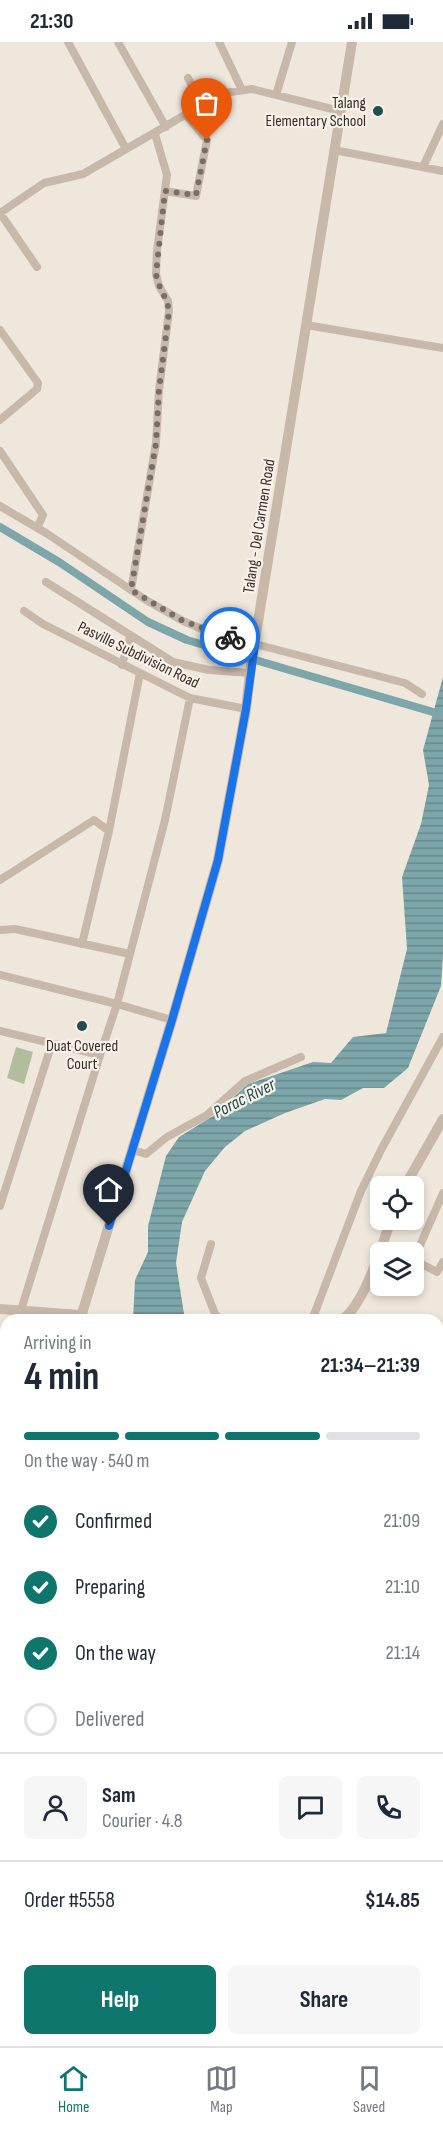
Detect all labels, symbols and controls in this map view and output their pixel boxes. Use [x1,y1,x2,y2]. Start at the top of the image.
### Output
text: 21:30 [30,8,74,35]
pin [181,78,232,140]
icon: bag [190,87,223,120]
place label: Talang Elementary School [266,94,366,131]
marker: Talang Elementary School [371,104,385,118]
street label: Talang - Del Carmen Road [239,458,279,595]
courier [200,607,260,667]
street label: Pasville Subdivision Road [74,618,202,693]
icon: bike [214,621,247,654]
marker: Duat Covered Court [75,1019,89,1033]
place label: Duat Covered Court [46,1037,118,1074]
water label: Porac River [210,1073,280,1123]
pin [83,1164,134,1226]
icon: home [92,1173,125,1206]
map controls [370,1176,424,1296]
button: locate [370,1176,424,1230]
button: layers [370,1242,424,1296]
text: Arriving in [24,1331,92,1355]
text: 21:34–21:39 [320,1352,420,1379]
text: 4 min [24,1354,99,1401]
text: On the way · 540 m [24,1449,149,1473]
icon: check [24,1505,57,1538]
text: Confirmed [75,1508,152,1535]
text: 21:09 [383,1509,420,1533]
icon: check [24,1571,57,1604]
text: Preparing [75,1574,145,1601]
text: 21:10 [385,1575,420,1599]
icon: check [24,1637,57,1670]
text: On the way [75,1640,156,1667]
text: 21:14 [386,1641,420,1665]
text: Delivered [75,1706,144,1733]
button: person [24,1776,87,1839]
button: chat [279,1776,342,1839]
button: phone [357,1776,420,1839]
text: Sam [102,1782,136,1809]
text: Courier · 4.8 [102,1809,183,1833]
text: Order #5558 [24,1887,115,1914]
text: $14.85 [365,1887,420,1914]
button: Help [24,1965,216,2034]
button: Share [228,1965,420,2034]
tab: Home [57,2062,90,2117]
tab: Map [205,2062,238,2117]
tab: Saved [353,2062,386,2117]

